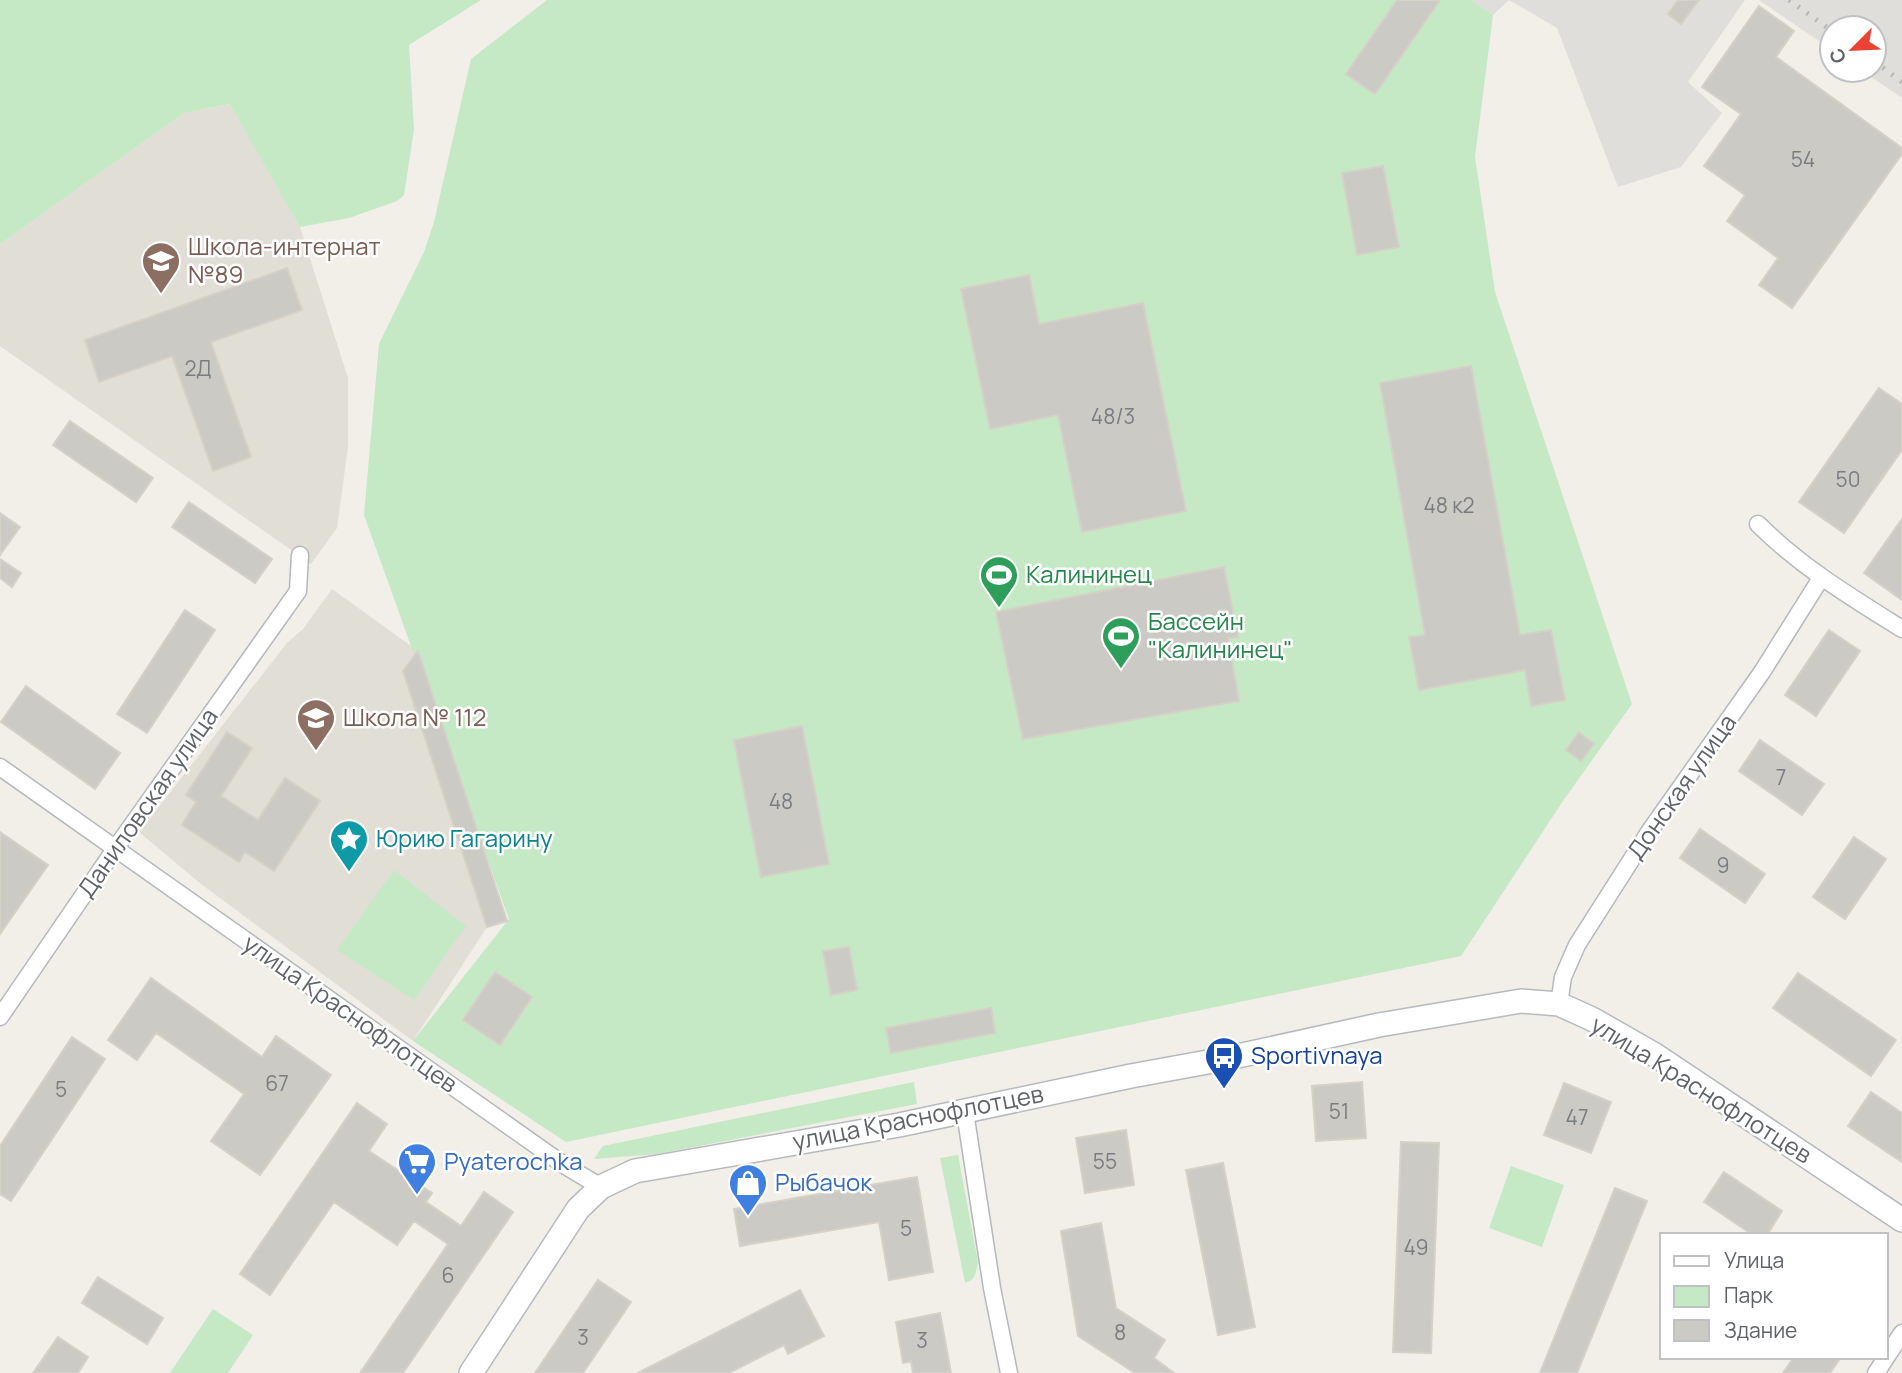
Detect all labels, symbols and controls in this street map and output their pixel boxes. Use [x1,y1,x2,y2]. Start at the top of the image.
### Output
north arrow [1818,14,1888,84]
text: С [1823,44,1852,68]
house number: 54 [1791,145,1815,173]
place label: Школа-интернат №89 [188,229,381,290]
school or university icon: Школа-интернат №89 [140,240,182,295]
house number: 2Д [184,354,212,382]
house number: 48/3 [1091,402,1135,430]
house number: 50 [1836,465,1860,493]
house number: 48 к2 [1423,491,1475,519]
sports icon: Калининец [978,554,1020,609]
place label: Калининец [1026,557,1152,590]
place label: Бассейн "Калининец" [1148,604,1293,665]
sports icon: Бассейн "Калининец" [1100,615,1142,670]
school or university icon: Школа № 112 [295,697,337,752]
place label: Школа № 112 [343,700,486,733]
street label: Даниловская улица [69,701,225,903]
street label: Донская улица [1618,707,1743,865]
house number: 7 [1776,763,1786,791]
house number: 48 [769,787,793,815]
place icon: Юрию Гагарину [328,818,370,873]
place label: Юрию Гагарину [376,821,553,854]
house number: 9 [1716,851,1730,879]
street label: улица Краснофлотцев [237,926,465,1099]
street label: улица Краснофлотцев [1585,1007,1819,1170]
bus stop icon: Sportivnaya [1203,1035,1245,1090]
place label: Sportivnaya [1251,1038,1383,1071]
house number: 67 [265,1069,289,1097]
house number: 5 [55,1075,67,1103]
street label: улица Краснофлотцев [789,1076,1046,1157]
house number: 51 [1329,1097,1349,1125]
house number: 47 [1566,1103,1588,1131]
supermarket icon: Pyaterochka [396,1141,438,1196]
place label: Pyaterochka [444,1144,583,1177]
house number: 55 [1093,1147,1117,1175]
shop icon: Рыбачок [727,1162,769,1217]
place label: Рыбачок [775,1165,873,1198]
house number: 5 [900,1214,912,1242]
house number: 49 [1403,1233,1429,1261]
legend [1660,1233,1888,1359]
text: Улица [1724,1246,1784,1274]
house number: 6 [441,1261,455,1289]
text: Парк [1724,1281,1774,1309]
text: Здание [1724,1316,1797,1344]
house number: 8 [1114,1318,1126,1346]
house number: 3 [577,1323,589,1351]
house number: 3 [916,1326,928,1354]

